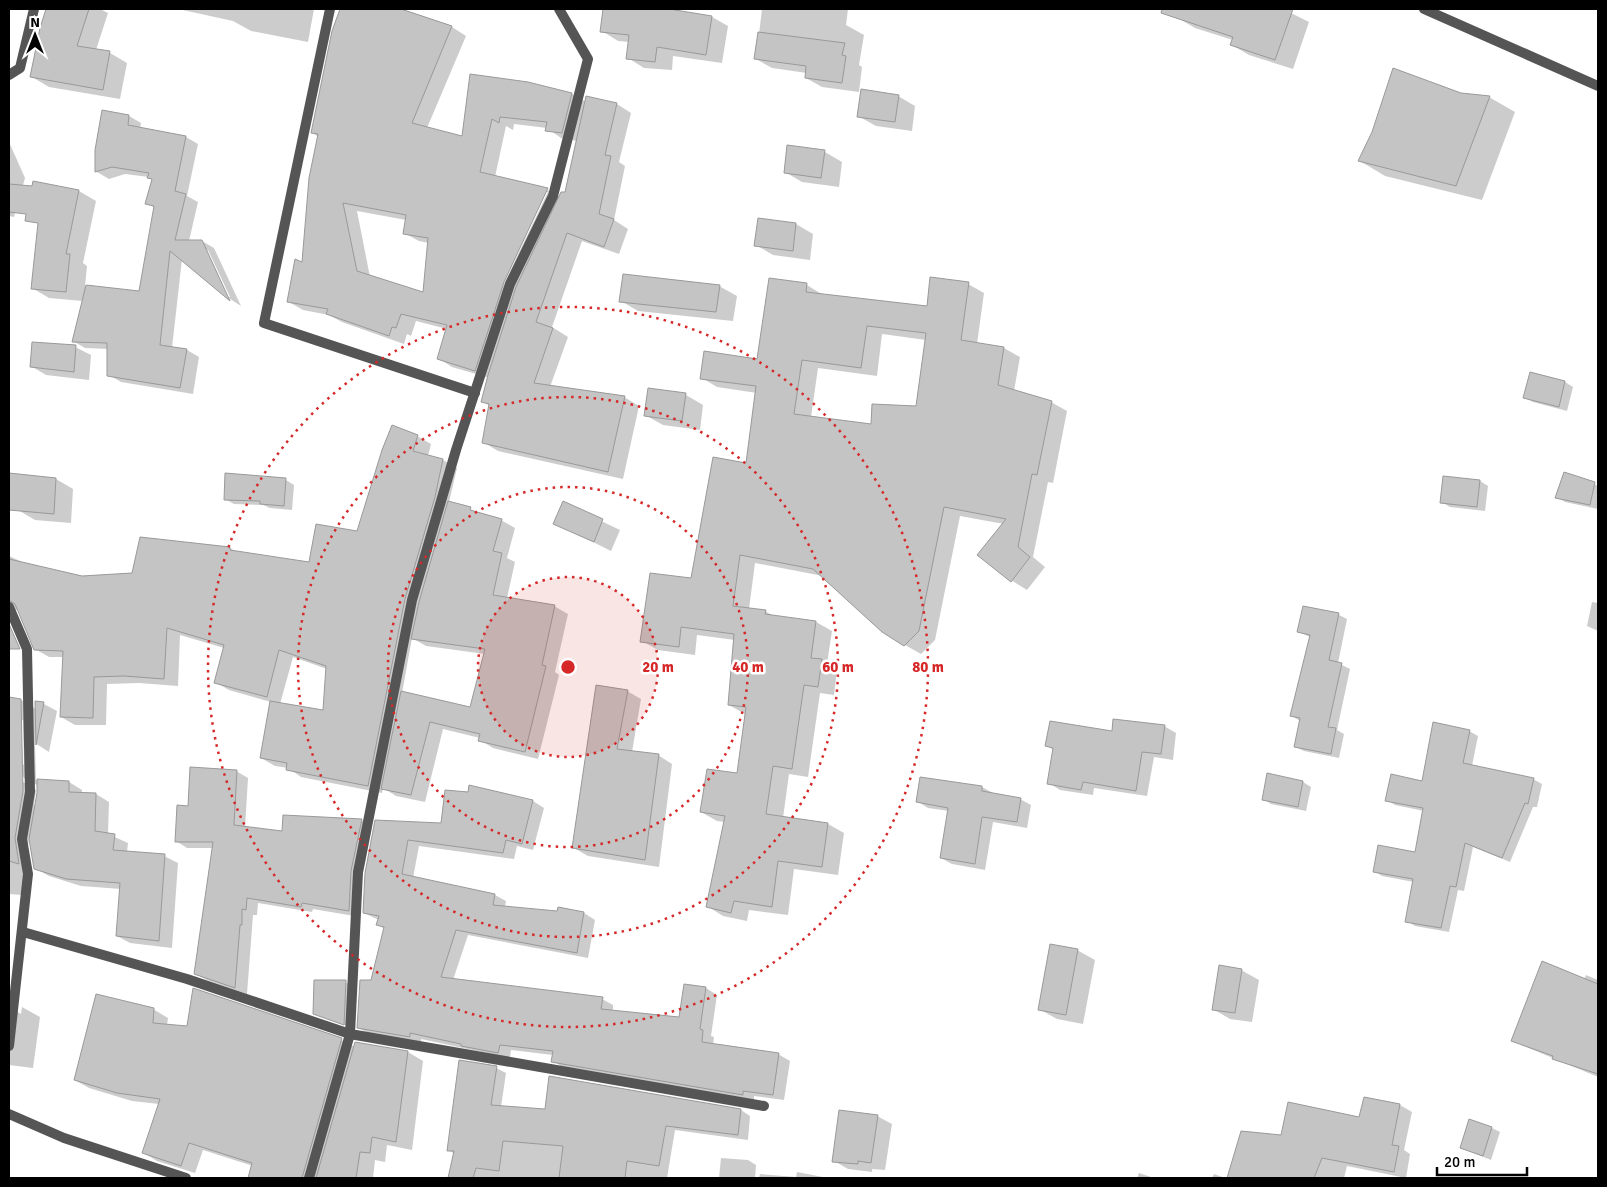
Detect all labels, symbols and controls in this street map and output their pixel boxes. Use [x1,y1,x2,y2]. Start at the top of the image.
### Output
north arrow [10,10,60,60]
text: N [30,14,40,31]
centre of rings [559,658,577,676]
text: 20 m [642,658,674,676]
text: 40 m [732,658,764,676]
text: 60 m [822,658,854,676]
text: 80 m [912,658,944,676]
scale bar [1437,1144,1527,1176]
text: 20 m [1444,1153,1475,1171]

